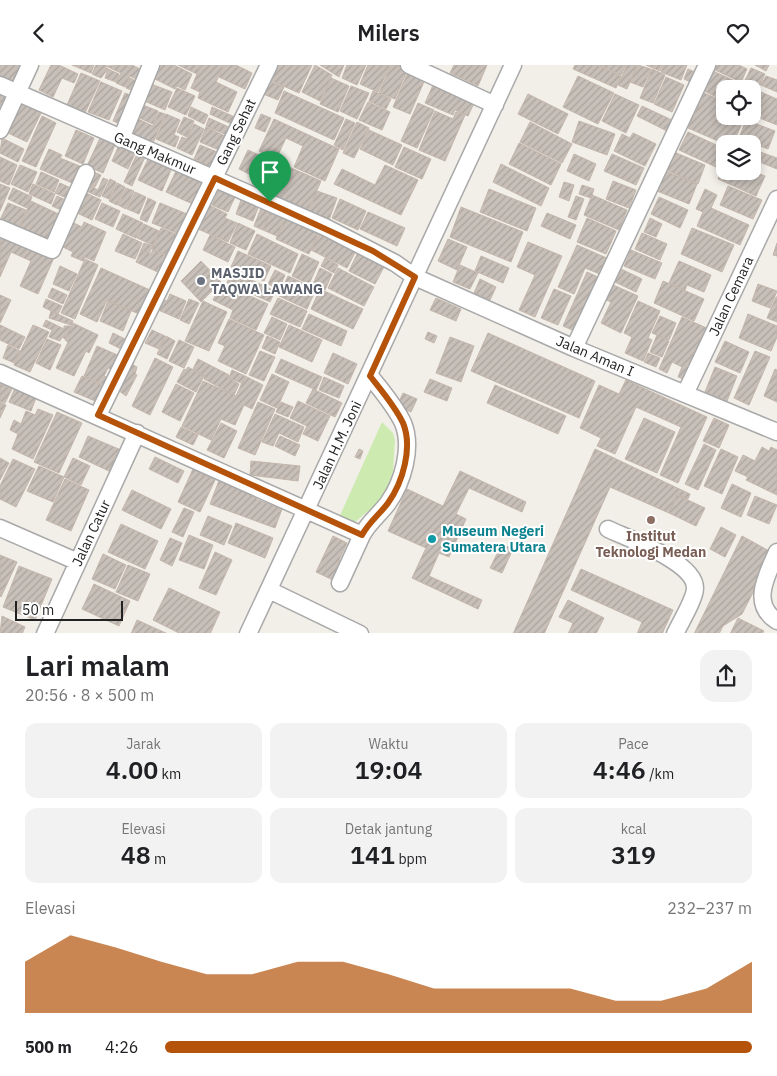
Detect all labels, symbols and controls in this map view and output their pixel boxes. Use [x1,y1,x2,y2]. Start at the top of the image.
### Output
text: Milers [357,18,420,47]
icon: back [25,19,53,47]
icon: heart [724,19,752,47]
map controls [716,80,761,180]
button: locate [716,80,761,125]
street label: Gang Sehat [212,96,260,168]
street label: Gang Makmur [111,128,199,178]
button: layers [716,135,761,180]
pin [249,151,291,202]
icon: arrive [256,158,284,186]
street label: Jalan Cemara [705,253,758,339]
place label: MASJID TAQWA LAWANG [211,264,323,298]
marker: MASJID TAQWA LAWANG [195,275,207,287]
street label: Jalan Aman I [553,332,637,380]
street label: Jalan H.M. Joni [309,398,365,492]
street label: Jalan Catur [68,497,114,569]
marker: Institut Teknologi Medan [645,514,657,526]
place label: Museum Negeri Sumatera Utara [442,522,546,556]
place label: Institut Teknologi Medan [596,527,706,561]
marker: Museum Negeri Sumatera Utara [426,533,438,545]
scale bar [15,599,122,622]
text: 50 m [22,601,54,619]
text: Lari malam [25,647,170,684]
button: share [700,650,752,702]
text: 20:56 · 8 × 500 m [25,685,154,705]
text: Jarak [126,735,161,753]
text: Waktu [369,735,408,753]
text: Pace [618,735,649,753]
text: 4.00 [106,753,158,786]
text: 19:04 [355,753,422,786]
text: 4:46 [593,753,646,786]
text: km [158,765,181,783]
text: /km [646,765,674,783]
text: Elevasi [121,820,166,838]
text: Detak jantung [345,820,432,838]
text: kcal [621,820,646,838]
text: 48 [121,838,151,871]
text: 141 [350,838,395,871]
text: 319 [611,838,656,871]
text: m [151,850,166,868]
text: bpm [395,850,427,868]
text: Elevasi [25,898,75,918]
text: 232–237 m [667,898,752,918]
text: 500 m [25,1037,72,1057]
text: 4:26 [105,1037,138,1057]

